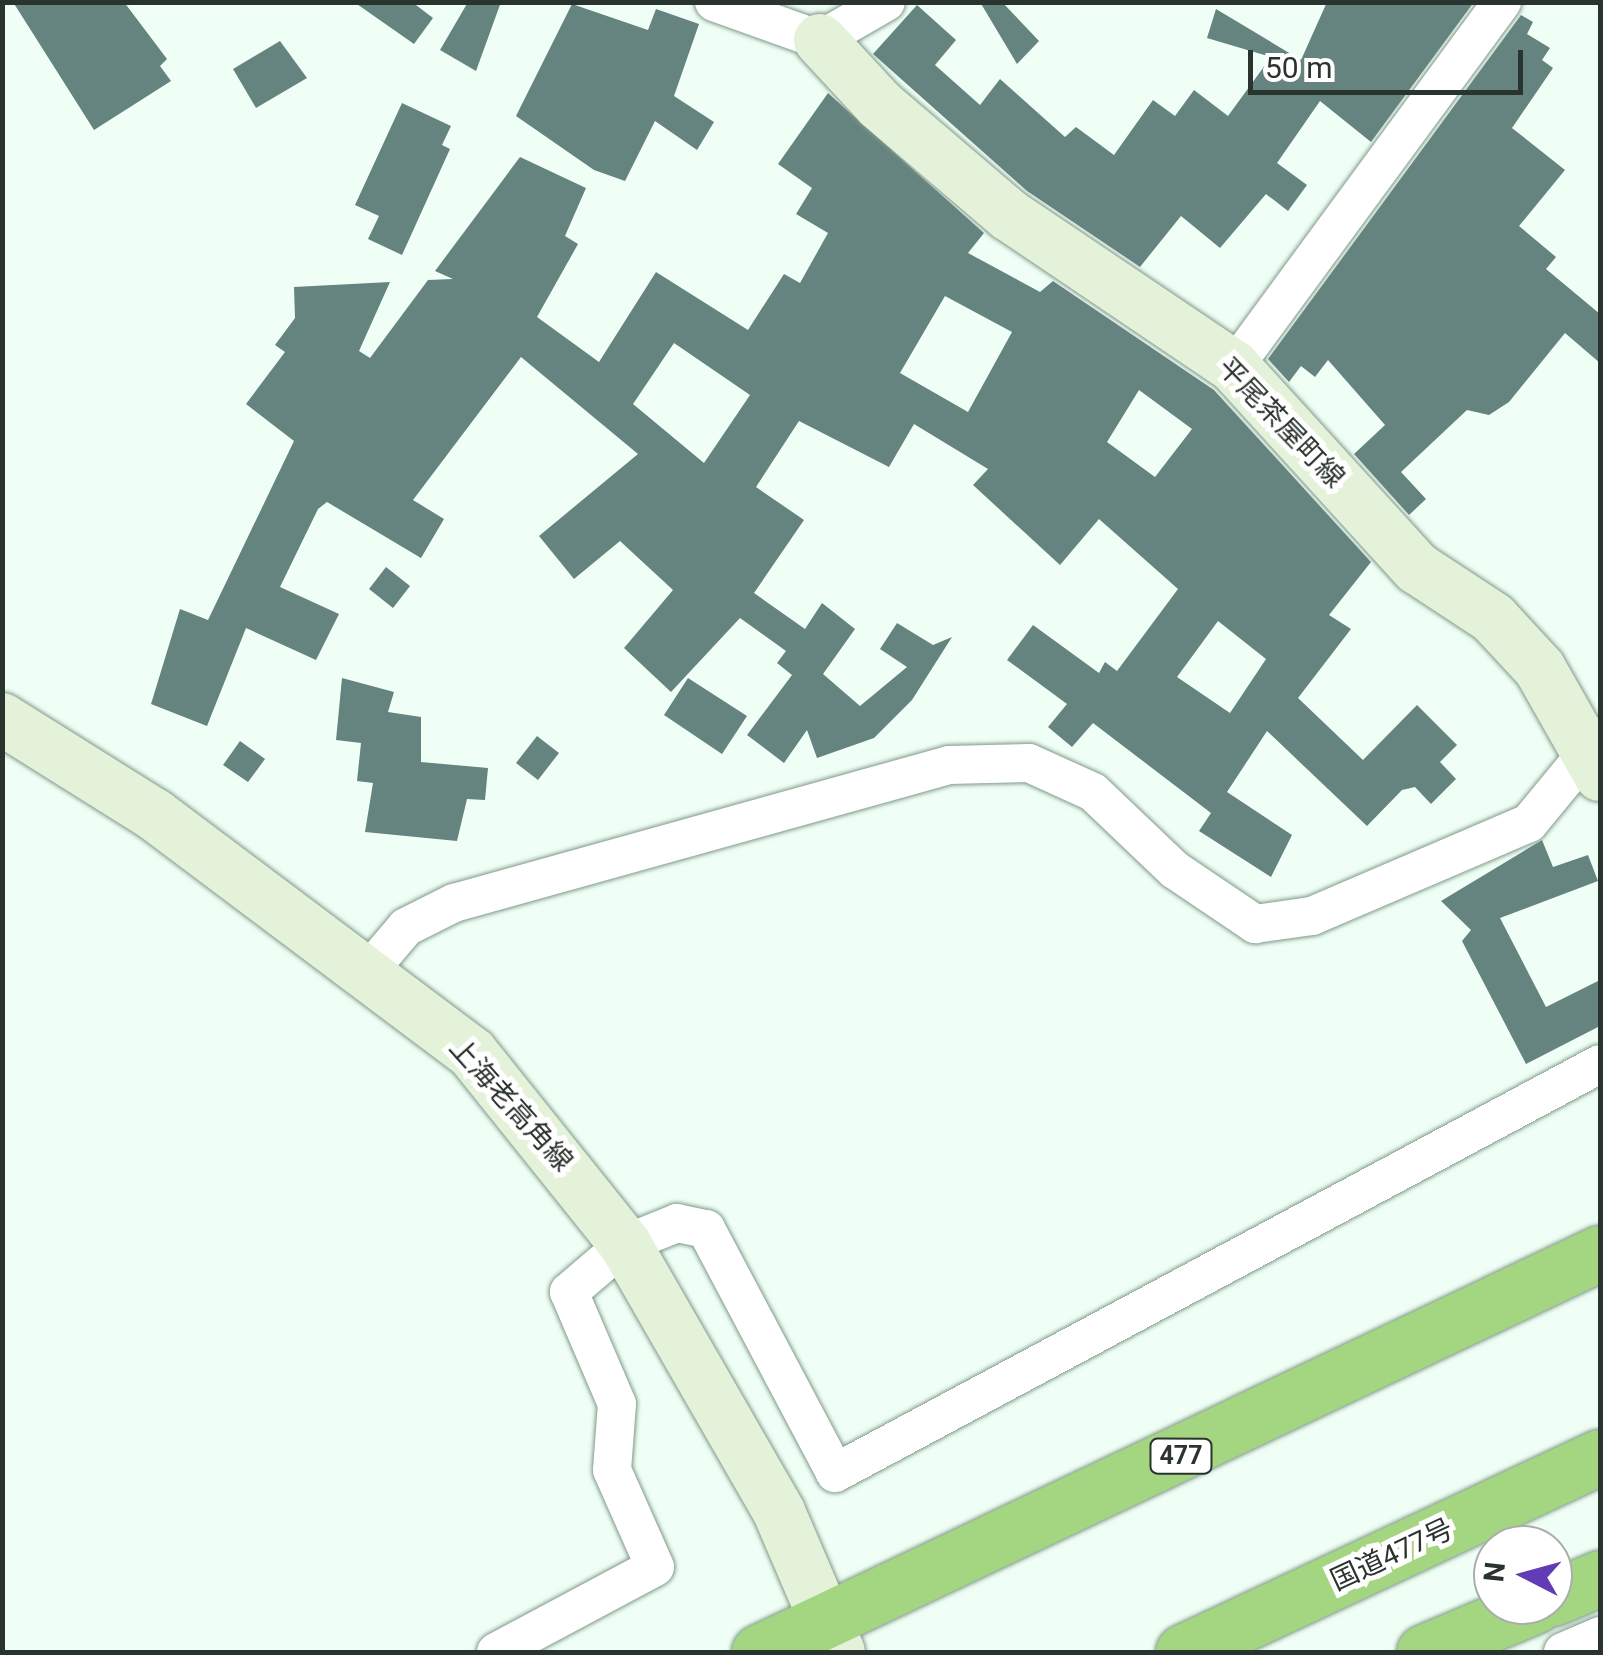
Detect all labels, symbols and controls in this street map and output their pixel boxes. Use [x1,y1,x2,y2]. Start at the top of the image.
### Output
scale bar [1253,30,1528,92]
text: 50 m [1265,50,1332,85]
street label: 平尾茶屋町線 [1211,351,1351,495]
street label: 上海老高角線 [442,1031,580,1179]
road number: 477 [1148,1436,1214,1476]
street label: 国道477号 [1325,1512,1459,1598]
north arrow [1473,1525,1573,1625]
text: N [1477,1560,1512,1584]

